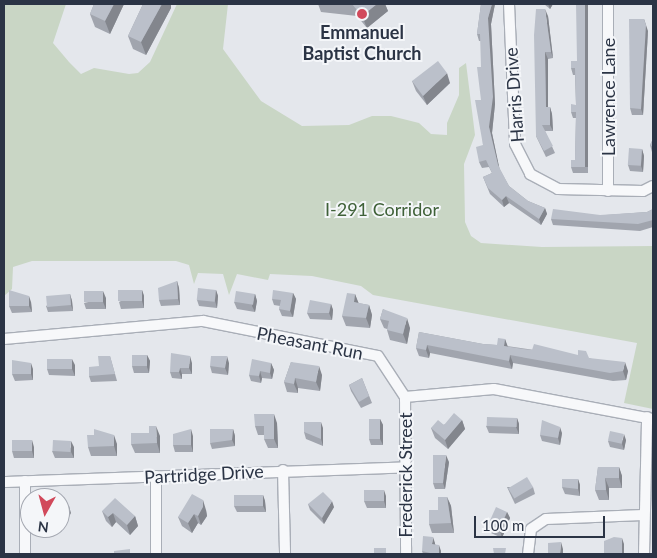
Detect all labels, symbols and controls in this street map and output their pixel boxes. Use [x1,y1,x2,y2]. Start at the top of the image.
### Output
marker: Emmanuel Baptist Church [356,8,368,20]
place label: Emmanuel Baptist Church [303,22,421,64]
street label: Lawrence Lane [597,38,619,156]
street label: Harris Drive [500,47,528,143]
park label: I-291 Corridor [325,198,439,220]
street label: Pheasant Run [255,322,365,364]
street label: Frederick Street [394,412,416,538]
street label: Partridge Drive [144,460,264,488]
north arrow [20,488,70,538]
scale bar [477,506,608,538]
text: 100 m [482,516,524,534]
text: N [37,518,50,536]

